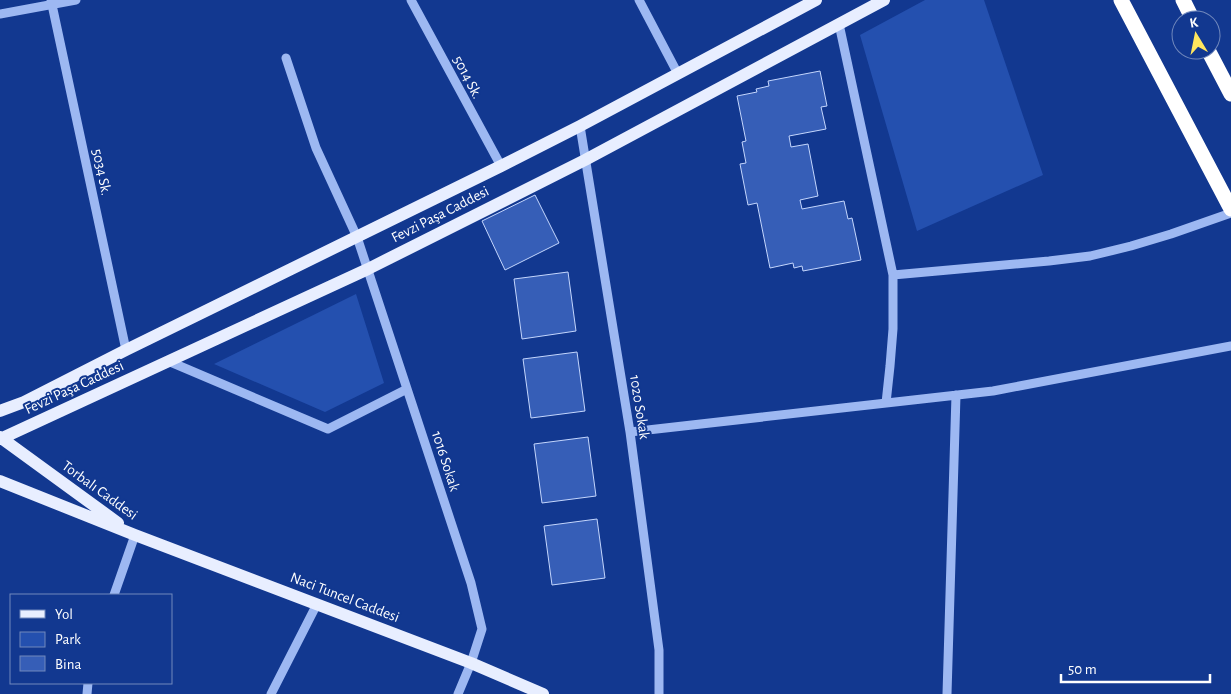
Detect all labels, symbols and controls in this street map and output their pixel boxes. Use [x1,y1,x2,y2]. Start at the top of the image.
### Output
north arrow [1171,10,1221,60]
text: K [1189,15,1200,31]
street label: 5014 Sk. [450,53,485,101]
street label: 5034 Sk. [89,147,114,197]
street label: Fevzi Paşa Caddesi [389,183,491,245]
street label: Fevzi Paşa Caddesi [22,358,126,417]
street label: 1020 Sokak [627,374,652,440]
street label: 1016 Sokak [429,429,462,493]
street label: Torbalı Caddesi [59,458,140,523]
street label: Naci Tuncel Caddesi [288,570,401,625]
legend [10,594,172,684]
text: Yol [55,607,73,622]
text: Park [55,632,81,647]
scale bar [1061,652,1210,684]
text: Bina [55,657,81,672]
text: 50 m [1068,662,1097,677]

